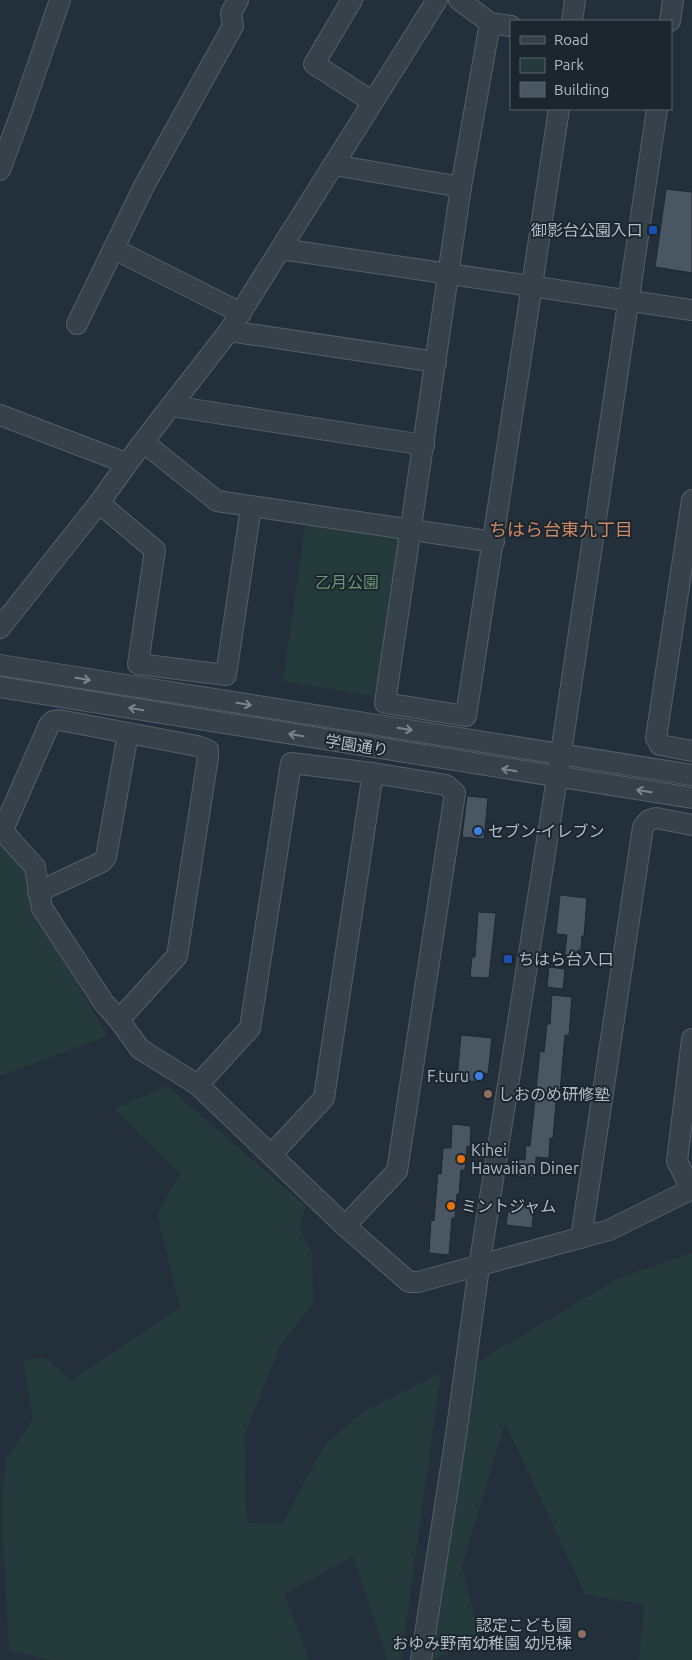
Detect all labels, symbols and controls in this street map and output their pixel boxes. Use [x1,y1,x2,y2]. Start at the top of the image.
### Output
legend [510,20,672,110]
text: Road [554,31,589,48]
text: Park [554,56,584,73]
text: Building [554,81,609,98]
place label: 御影台公園入口 [531,221,643,239]
marker: 御影台公園入口 [647,224,659,236]
district label: ちはら台東九丁目 [489,519,633,539]
park label: 乙月公園 [315,573,379,591]
one-way arrow [75,674,91,684]
one-way arrow [236,699,252,709]
one-way arrow [128,704,144,714]
one-way arrow [396,724,412,734]
one-way arrow [289,730,305,740]
street label: 学園通り [324,731,390,759]
one-way arrow [501,764,517,774]
one-way arrow [636,785,652,795]
place label: セブン-イレブン [488,822,605,840]
marker: セブン-イレブン [472,825,484,837]
place label: ちはら台入口 [518,950,614,968]
marker: ちはら台入口 [502,953,514,965]
place label: F.turu [427,1067,469,1085]
marker: F.turu [473,1070,485,1082]
place label: しおのめ研修塾 [498,1085,610,1103]
marker: しおのめ研修塾 [482,1088,494,1100]
place label: Kihei Hawaiian Diner [471,1141,579,1177]
marker: Kihei Hawaiian Diner [455,1153,467,1165]
place label: ミントジャム [461,1197,556,1215]
marker: ミントジャム [445,1200,457,1212]
place label: 認定こども園 おゆみ野南幼稚園 幼児棟 [392,1616,572,1652]
marker: 認定こども園 おゆみ野南幼稚園 幼児棟 [576,1628,588,1640]

